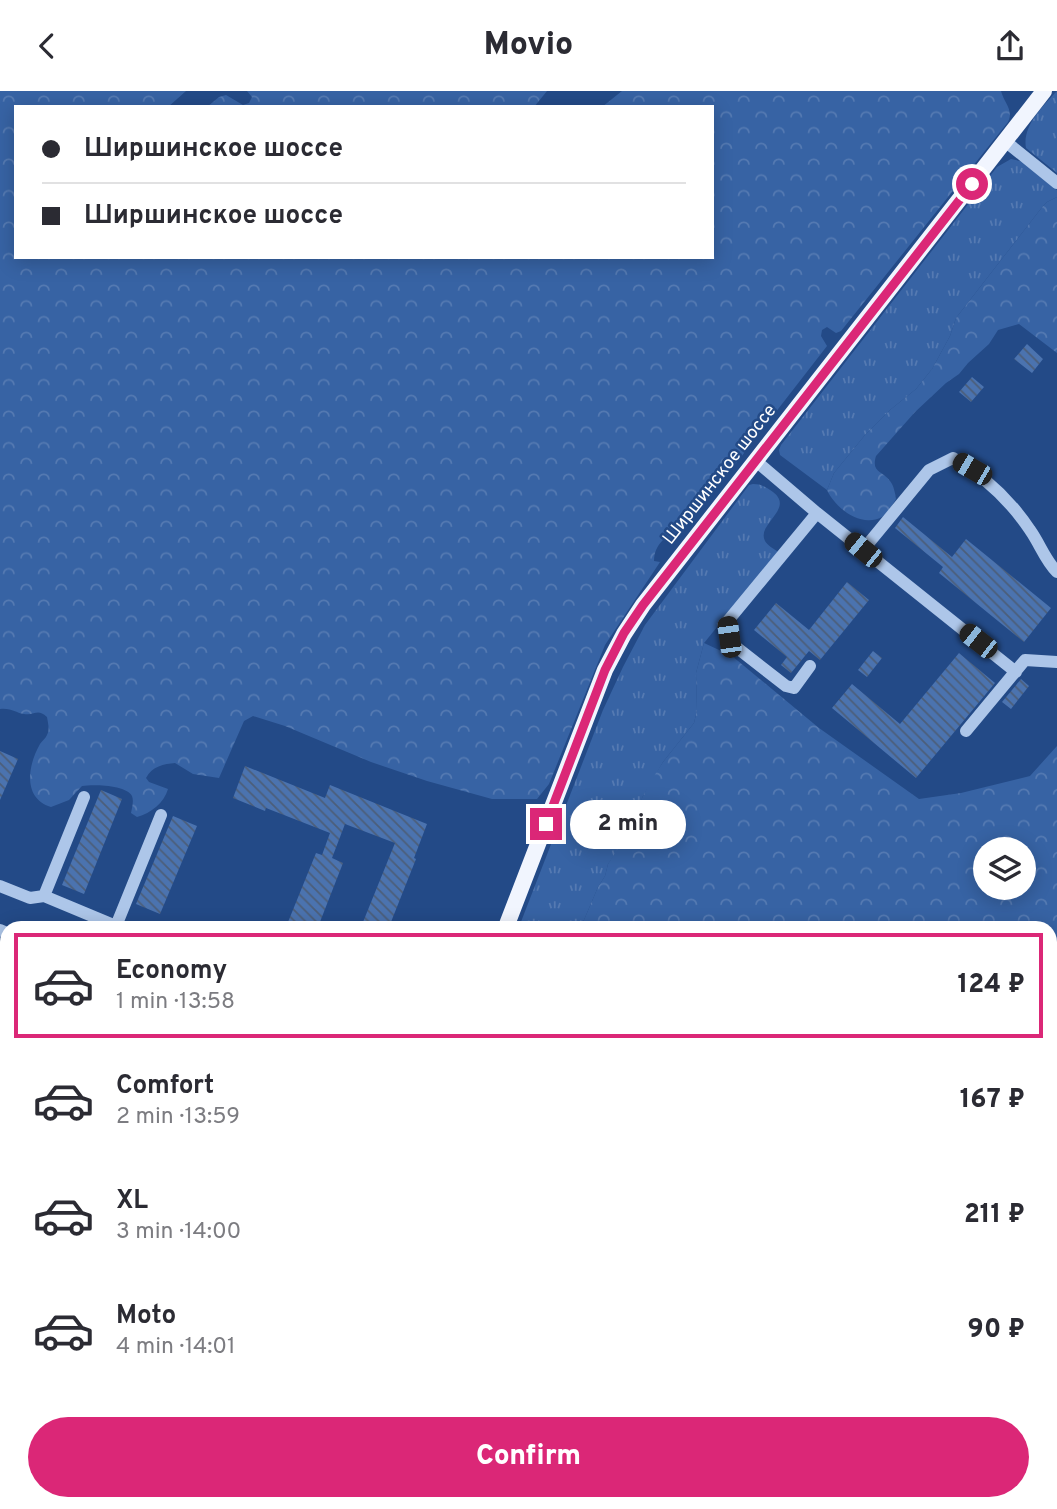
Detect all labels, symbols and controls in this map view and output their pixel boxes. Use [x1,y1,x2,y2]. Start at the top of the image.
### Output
text: Movio [484,26,573,66]
icon: back [28,27,66,65]
icon: share [991,27,1029,65]
text: Ширшинское шоссе [84,133,343,166]
route start [956,168,988,200]
text: Ширшинское шоссе [84,200,343,233]
street label: Ширшинское шоссе [658,400,782,550]
car [949,449,996,489]
car [841,529,886,571]
car [716,615,743,659]
car [955,620,1002,662]
callout: 2 min [570,799,686,849]
route end [530,808,562,840]
text: 2 min [598,810,658,839]
map controls [973,837,1036,900]
button: layers [973,837,1036,900]
icon: car [32,954,95,1017]
text: Economy [116,955,227,988]
text: 124 ₽ [958,969,1025,1002]
text: 1 min · 13:58 [116,988,235,1017]
icon: car [32,1069,95,1132]
text: Comfort [116,1070,214,1103]
text: 167 ₽ [960,1084,1025,1117]
text: 2 min · 13:59 [116,1103,240,1132]
icon: car [32,1184,95,1247]
text: XL [116,1185,148,1218]
text: 211 ₽ [964,1199,1025,1232]
text: 3 min · 14:00 [116,1218,241,1247]
icon: car [32,1299,95,1362]
text: Moto [116,1300,176,1333]
text: 90 ₽ [968,1314,1025,1347]
text: 4 min · 14:01 [116,1333,236,1362]
button: Confirm [28,1417,1029,1497]

